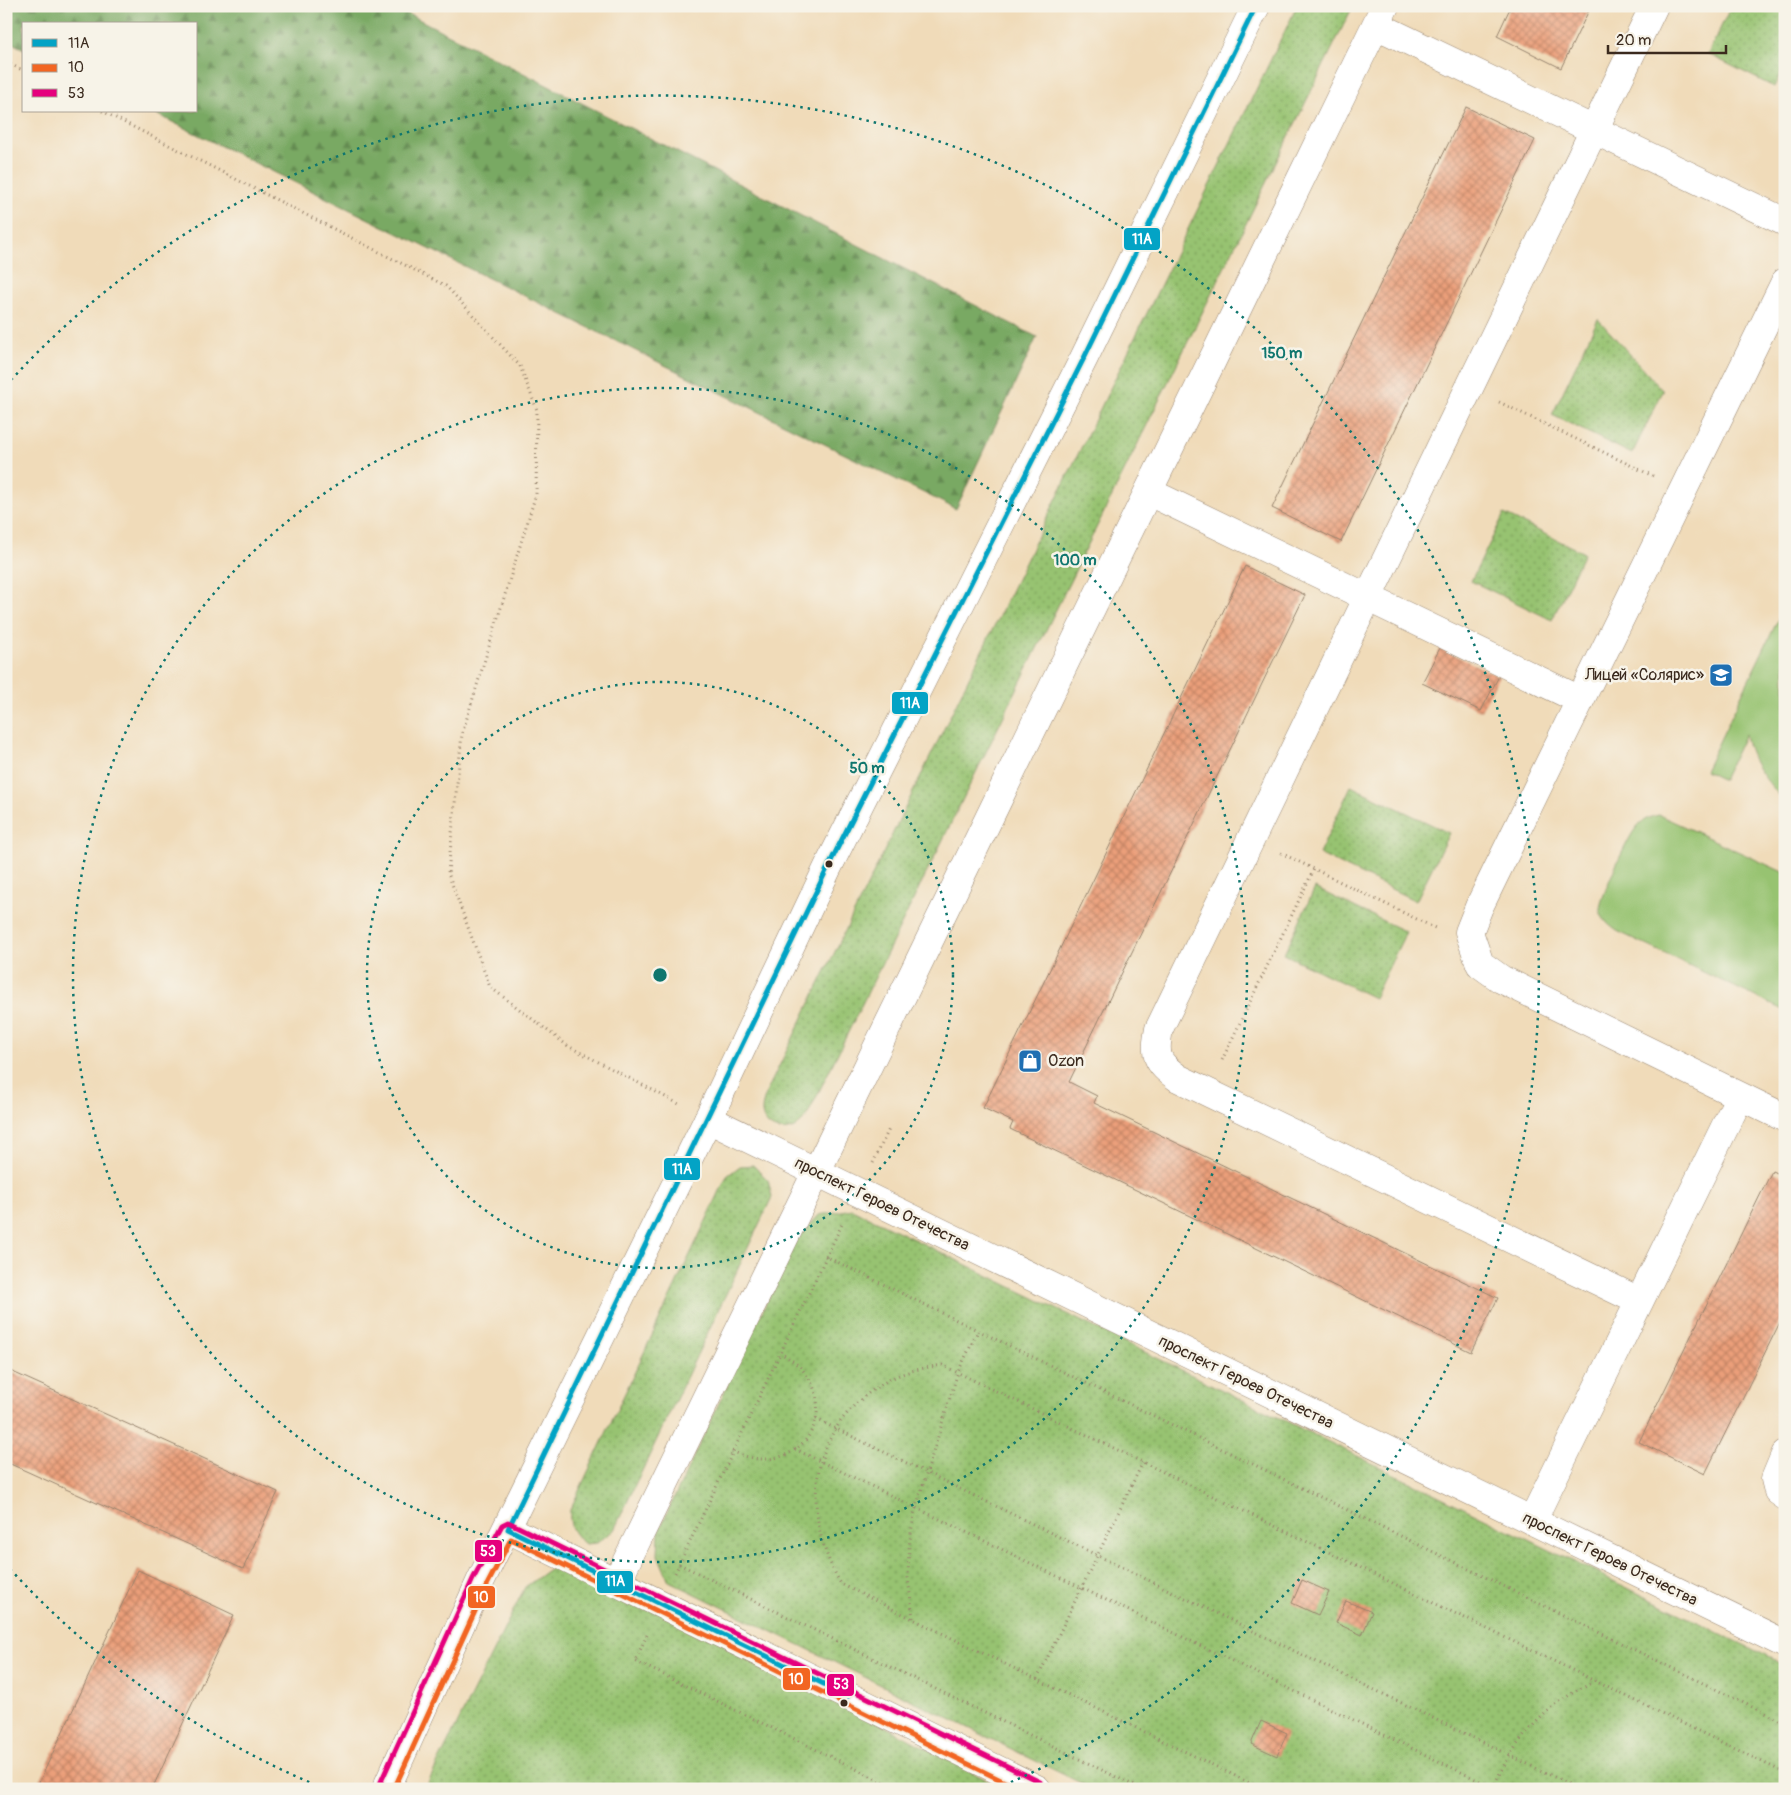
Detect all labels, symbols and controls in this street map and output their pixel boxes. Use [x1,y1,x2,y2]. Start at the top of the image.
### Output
legend [22,22,198,112]
scale bar [1608,22,1726,54]
text: 20 m [1616,31,1651,50]
text: 11А [68,34,90,53]
text: 10 [68,58,84,77]
text: 53 [68,84,85,103]
line badge: 11А [1123,227,1161,251]
text: 11А [1132,231,1152,248]
text: 150 m [1262,344,1302,363]
text: 100 m [1054,551,1096,570]
school or university icon: Лицей «Солярис» [1708,662,1734,688]
place label: Лицей «Солярис» [1584,665,1704,685]
line badge: 11А [891,691,929,715]
text: 11А [900,695,920,712]
text: 50 m [850,759,884,778]
unlabelled marker [824,859,834,869]
centre of rings [651,966,669,984]
shop icon: Ozon [1017,1048,1043,1074]
place label: Ozon [1048,1051,1084,1071]
street label: проспект Героев Отечества [791,1153,973,1255]
line badge: 11А [663,1157,701,1181]
text: 11А [672,1161,692,1178]
street label: проспект Героев Отечества [1155,1331,1337,1433]
street label: проспект Героев Отечества [1519,1508,1701,1610]
line badge: 53 [474,1539,503,1563]
text: 53 [480,1543,496,1560]
line badge: 11А [596,1570,634,1594]
text: 11А [605,1573,625,1590]
line badge: 10 [467,1585,496,1609]
text: 10 [473,1589,489,1606]
line badge: 10 [782,1667,811,1691]
text: 10 [788,1671,804,1688]
line badge: 53 [826,1673,855,1697]
text: 53 [833,1676,849,1693]
unlabelled marker [839,1698,849,1708]

